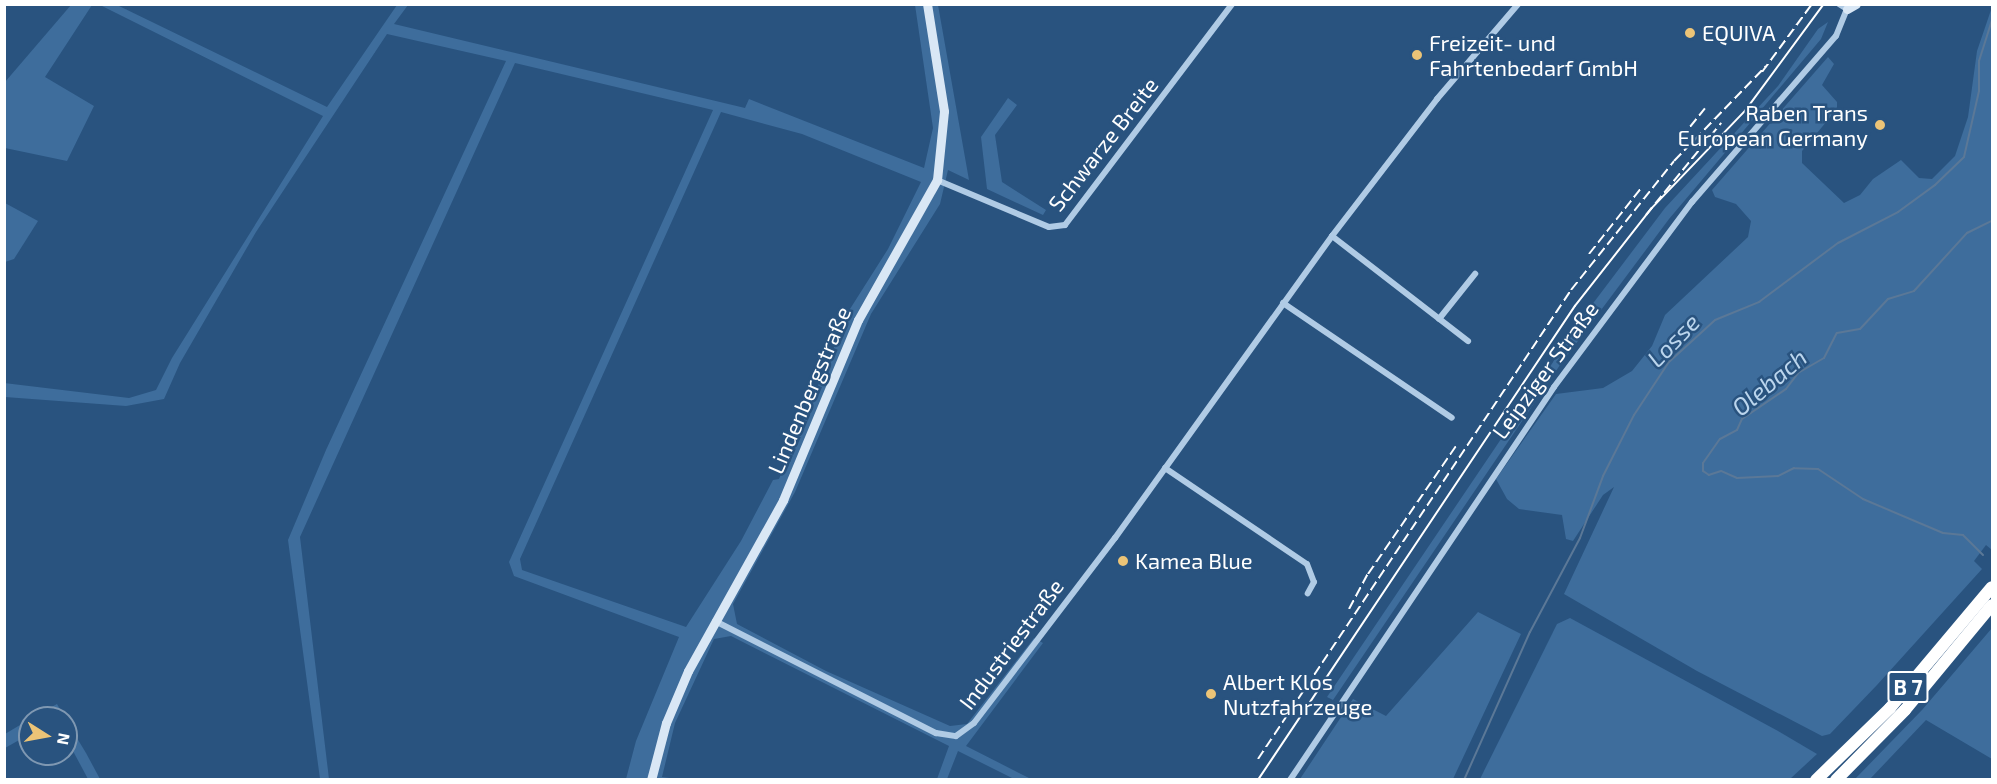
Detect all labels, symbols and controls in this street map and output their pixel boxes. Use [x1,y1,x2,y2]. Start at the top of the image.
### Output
place label: EQUIVA [1702,20,1776,46]
marker: EQUIVA [1683,26,1697,40]
place label: Freizeit- und Fahrtenbedarf GmbH [1429,29,1638,80]
marker: Freizeit- und Fahrtenbedarf GmbH [1410,48,1424,62]
street label: Schwarze Breite [1043,72,1163,216]
place label: Raben Trans European Germany [1678,99,1868,150]
marker: Raben Trans European Germany [1873,118,1887,132]
street label: Leipziger Straße [1486,296,1604,444]
street label: Lindenbergstraße [762,302,856,478]
water label: Losse [1641,307,1705,373]
water label: Olebach [1726,342,1812,422]
place label: Kamea Blue [1135,548,1253,574]
marker: Kamea Blue [1116,554,1130,568]
street label: Industriestraße [953,574,1069,714]
place label: Albert Klos Nutzfahrzeuge [1223,668,1372,720]
road number: B 7 [1887,669,1929,705]
marker: Albert Klos Nutzfahrzeuge [1204,687,1218,701]
north arrow [18,706,78,766]
text: N [54,732,75,747]

